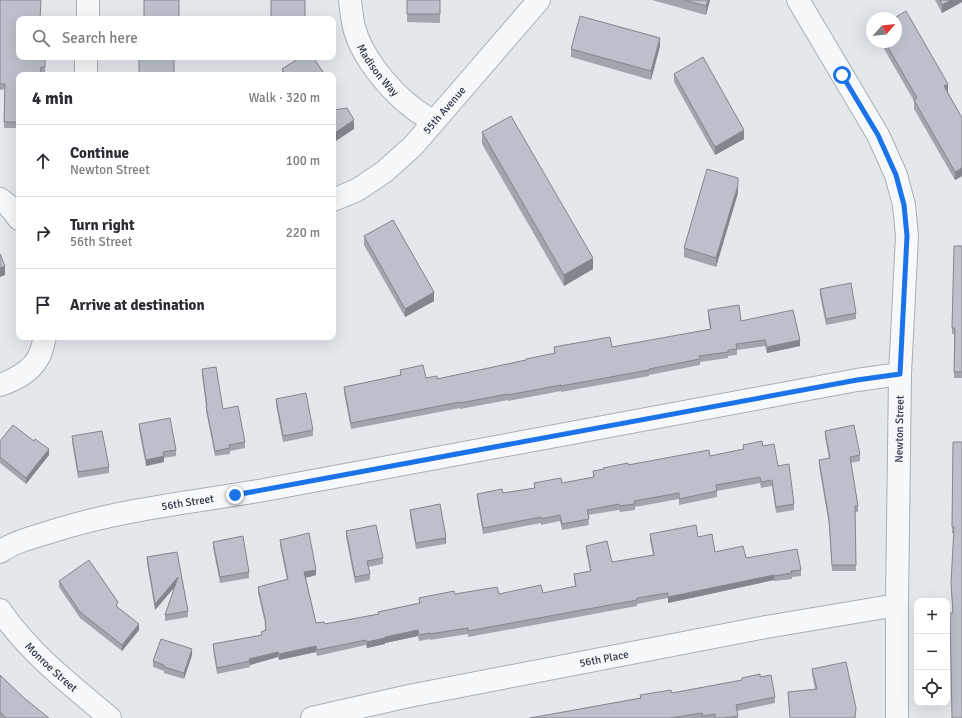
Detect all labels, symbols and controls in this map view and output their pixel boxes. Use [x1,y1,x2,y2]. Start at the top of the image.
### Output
north arrow [866,12,902,48]
search box [16,16,336,60]
icon: search [30,27,52,49]
text: Search here [62,29,138,47]
street label: Madison Way [354,42,402,100]
route start [833,66,851,84]
street label: 55th Avenue [420,84,469,137]
text: 4 min [32,88,73,109]
text: Walk · 320 m [249,90,320,106]
text: Continue [70,144,129,162]
icon: ahead [32,150,54,172]
text: 100 m [286,153,320,169]
text: Newton Street [70,162,150,178]
text: Turn right [70,216,135,234]
icon: right [32,222,54,244]
text: 220 m [286,225,320,241]
text: 56th Street [70,234,132,250]
icon: arrive [32,294,54,316]
text: Arrive at destination [70,296,205,314]
street label: Newton Street [892,395,907,463]
route end [226,486,244,504]
street label: 56th Street [160,492,215,513]
map controls [914,598,950,706]
button: + [914,598,950,634]
button: − [914,634,950,670]
street label: Monroe Street [22,640,80,695]
street label: 56th Place [578,648,630,670]
button: locate [914,670,950,706]

